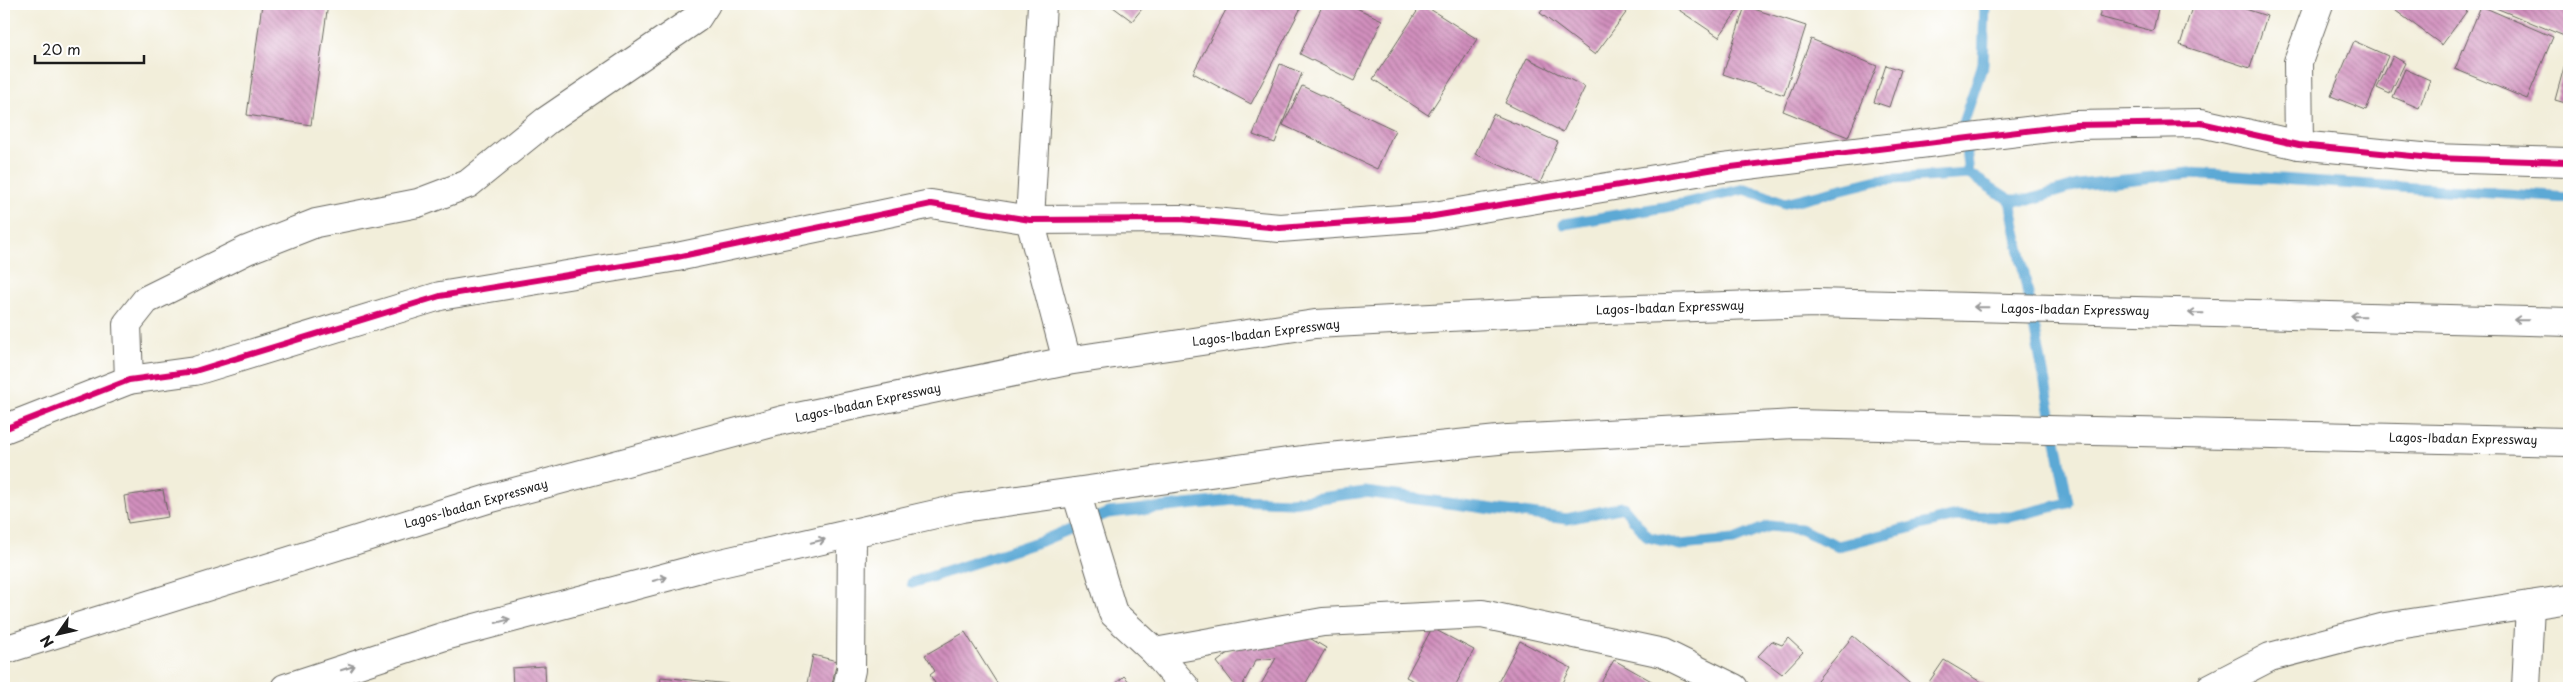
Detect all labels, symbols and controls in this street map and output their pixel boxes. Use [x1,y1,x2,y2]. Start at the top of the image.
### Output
scale bar [35,32,144,64]
text: 20 m [42,37,81,60]
street label: Lagos-Ibadan Expressway [1595,295,1744,319]
street label: Lagos-Ibadan Expressway [2001,299,2149,319]
one-way arrow [1973,303,1989,312]
one-way arrow [2188,308,2204,317]
one-way arrow [2350,312,2366,321]
street label: Lagos-Ibadan Expressway [1191,314,1341,350]
one-way arrow [2513,316,2529,325]
street label: Lagos-Ibadan Expressway [793,378,942,426]
street label: Lagos-Ibadan Expressway [2389,428,2537,448]
street label: Lagos-Ibadan Expressway [402,474,550,532]
one-way arrow [810,536,826,545]
one-way arrow [652,574,668,583]
north arrow [32,610,82,660]
one-way arrow [495,616,511,625]
text: N [35,631,59,652]
one-way arrow [340,663,355,672]

